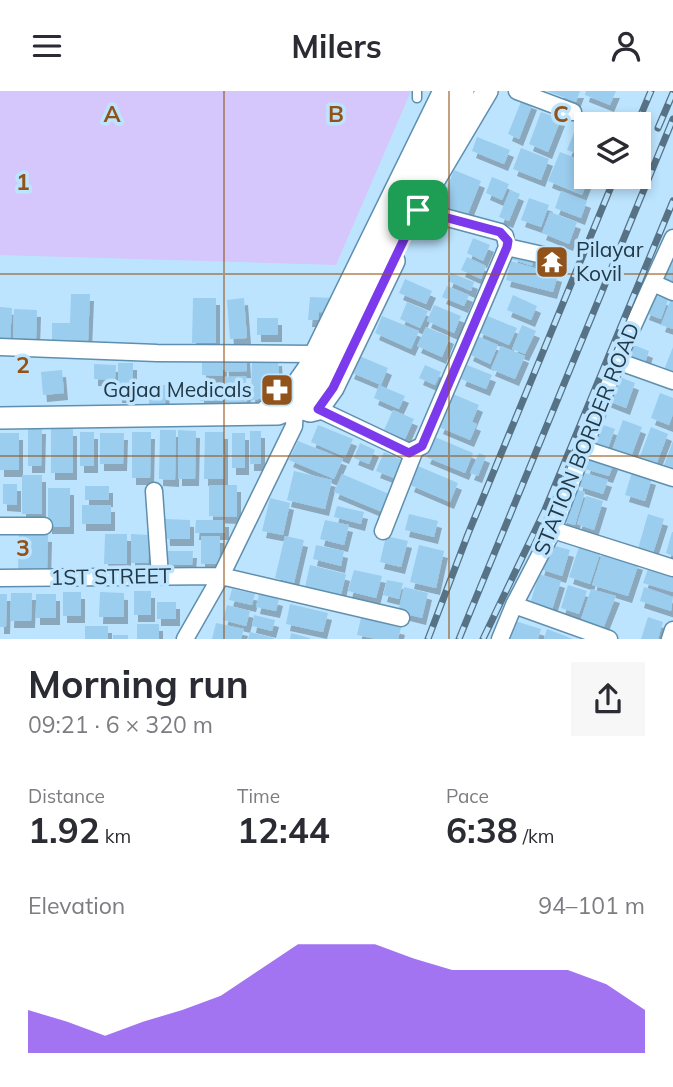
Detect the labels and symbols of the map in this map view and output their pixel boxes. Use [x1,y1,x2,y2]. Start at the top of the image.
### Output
text: A [103,99,121,128]
text: B [328,99,344,128]
text: C [553,99,569,128]
text: 1 [16,167,30,196]
pin [388,180,448,240]
place label: Pilayar Kovil [576,236,644,286]
temple icon: Pilayar Kovil [533,243,571,281]
street label: STATION BORDER ROAD [528,319,645,558]
text: 2 [16,350,30,379]
pharmacy icon: Gajaa Medicals [258,371,296,409]
place label: Gajaa Medicals [103,376,252,402]
text: 3 [16,533,30,562]
street label: 1ST STREET [50,562,172,590]

